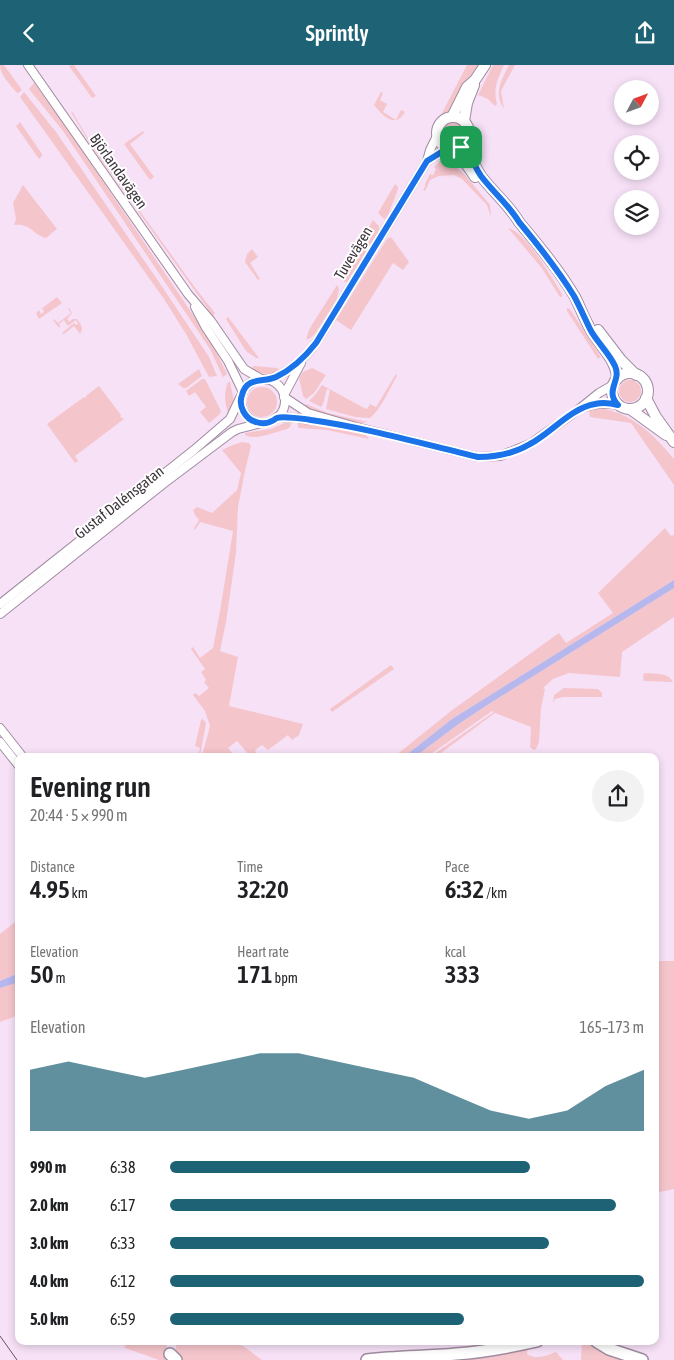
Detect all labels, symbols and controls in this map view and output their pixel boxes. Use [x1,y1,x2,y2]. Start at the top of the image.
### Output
icon: back [15,19,43,47]
icon: share [631,19,659,47]
text: Sprintly [306,20,368,46]
north arrow [614,80,659,125]
map controls [614,80,659,235]
pin [440,126,482,168]
street label: Björlandavägen [87,130,151,212]
icon: arrive [447,133,475,161]
button: locate [614,135,659,180]
button: layers [614,190,659,235]
street label: Tuvevägen [331,223,375,283]
street label: Gustaf Dalénsgatan [71,462,167,542]
button: share [592,770,644,822]
text: Evening run [30,771,151,803]
text: 20:44 · 5 × 990 m [30,806,128,824]
text: Distance [30,859,75,875]
text: Time [237,859,263,875]
text: Pace [445,859,469,875]
text: 4.95 [30,875,70,903]
text: 32:20 [237,875,289,903]
text: 6:32 [445,875,484,903]
text: km [70,885,88,901]
text: /km [484,885,507,901]
text: Elevation [30,944,79,960]
text: Heart rate [237,944,289,960]
text: kcal [445,944,466,960]
text: 50 [30,960,54,988]
text: 171 [237,960,273,988]
text: 333 [445,960,480,988]
text: m [54,970,66,986]
text: bpm [273,970,298,986]
text: Elevation [30,1018,85,1036]
text: 165–173 m [580,1018,644,1036]
text: 990 m [30,1158,66,1176]
text: 6:38 [110,1158,135,1176]
text: 2.0 km [30,1196,69,1214]
text: 6:17 [110,1196,135,1214]
text: 3.0 km [30,1234,69,1252]
text: 6:33 [110,1234,135,1252]
text: 4.0 km [30,1272,69,1290]
text: 6:12 [110,1272,135,1290]
text: 5.0 km [30,1310,69,1328]
text: 6:59 [110,1310,135,1328]

